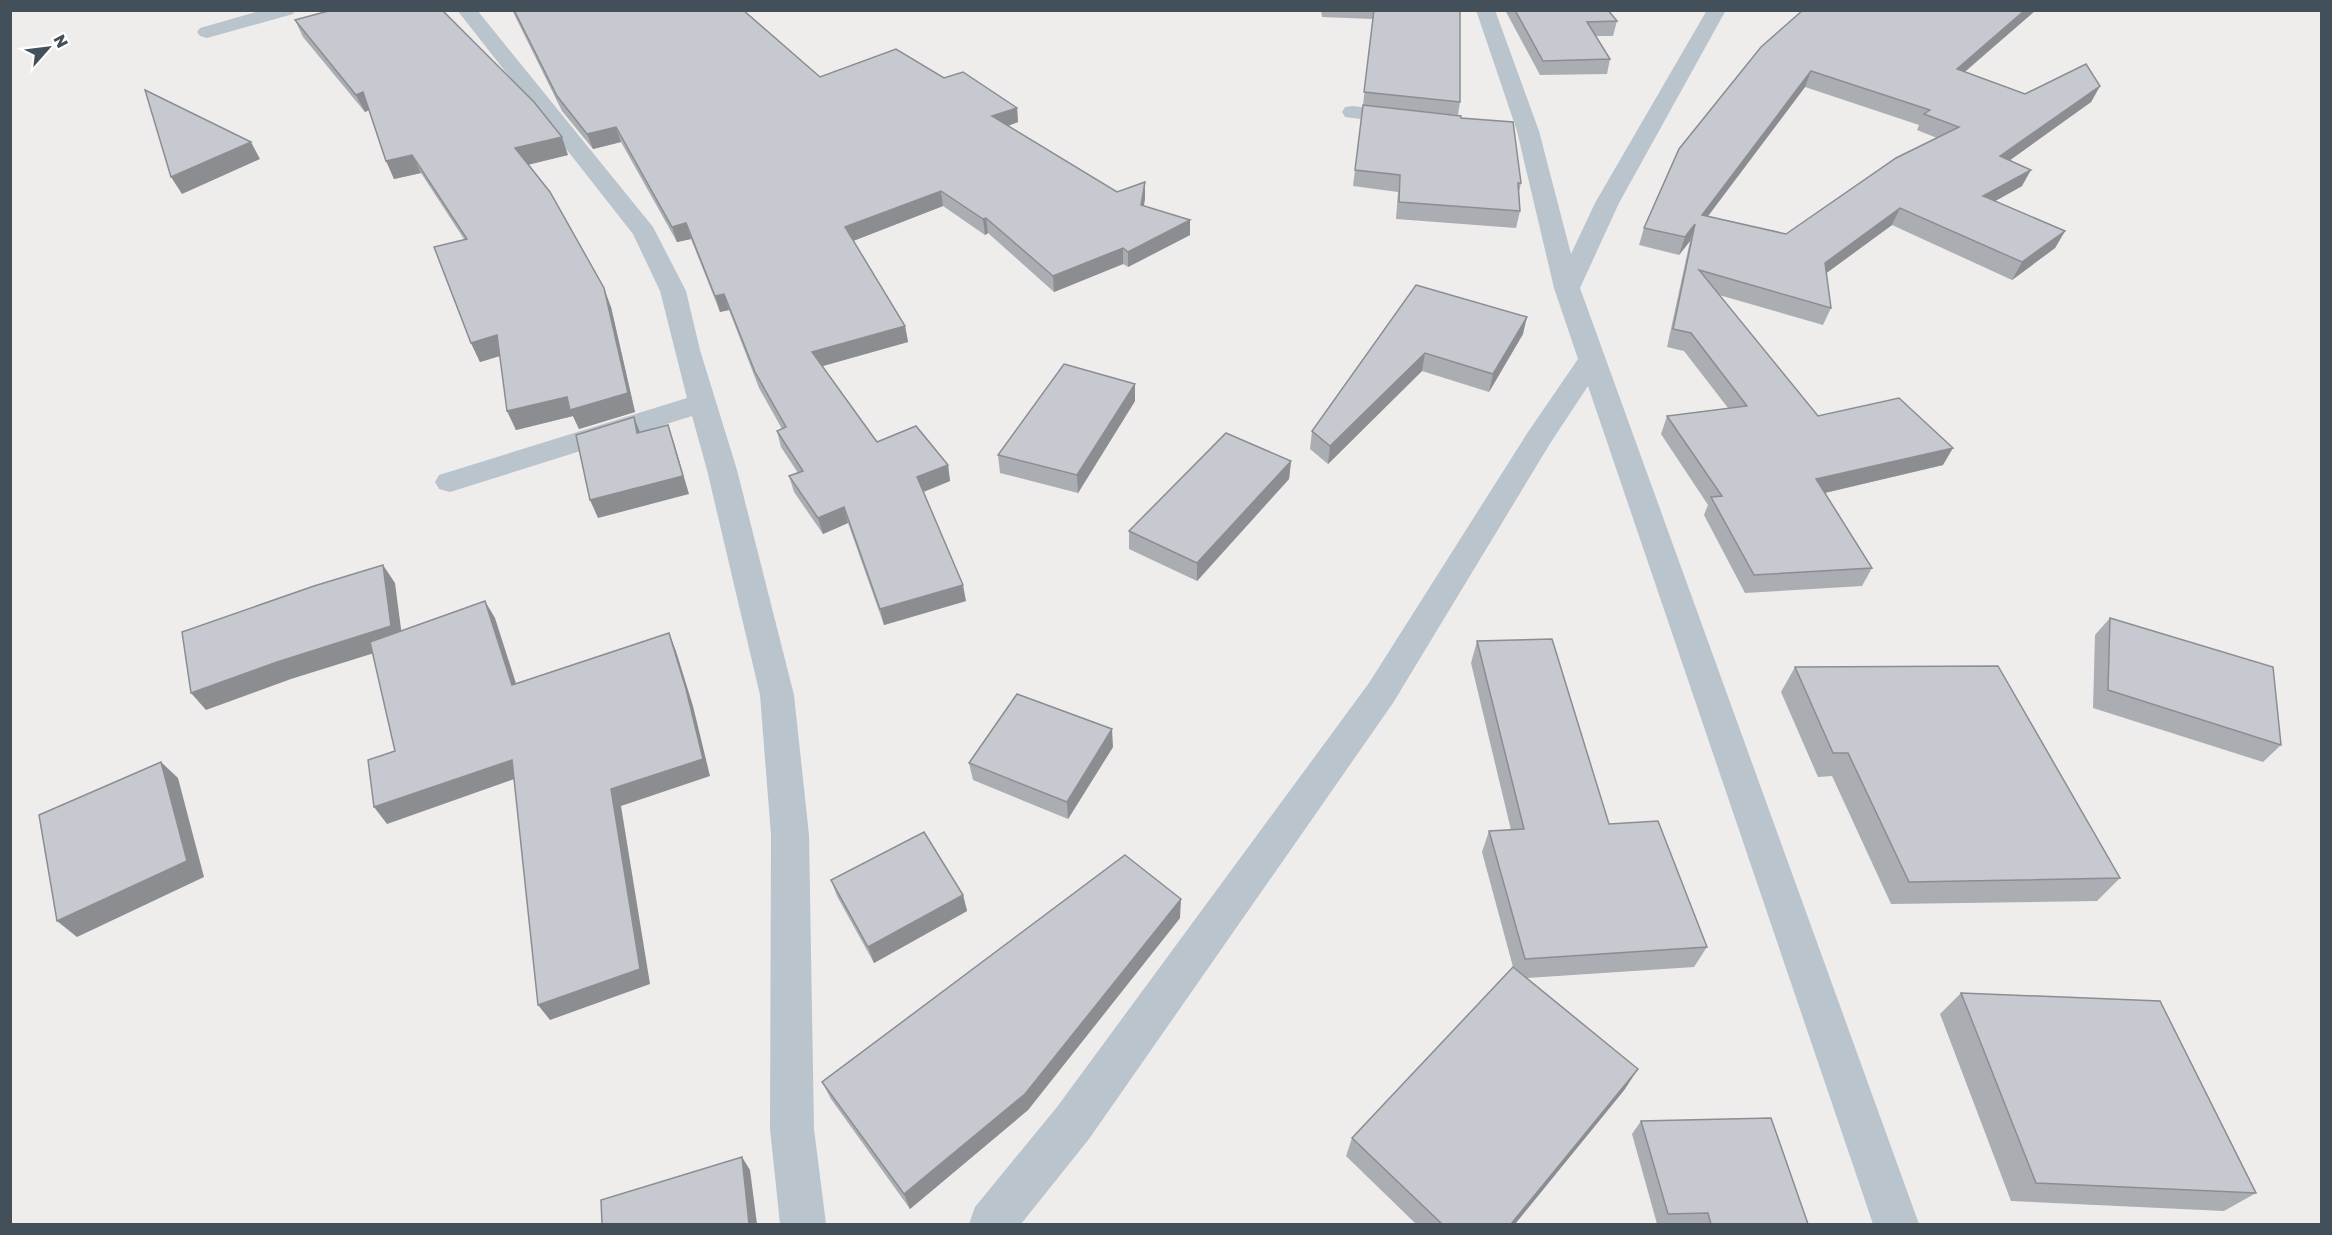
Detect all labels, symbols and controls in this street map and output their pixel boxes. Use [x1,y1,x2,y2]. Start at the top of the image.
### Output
north arrow [18,18,78,78]
text: N [50,31,73,51]

